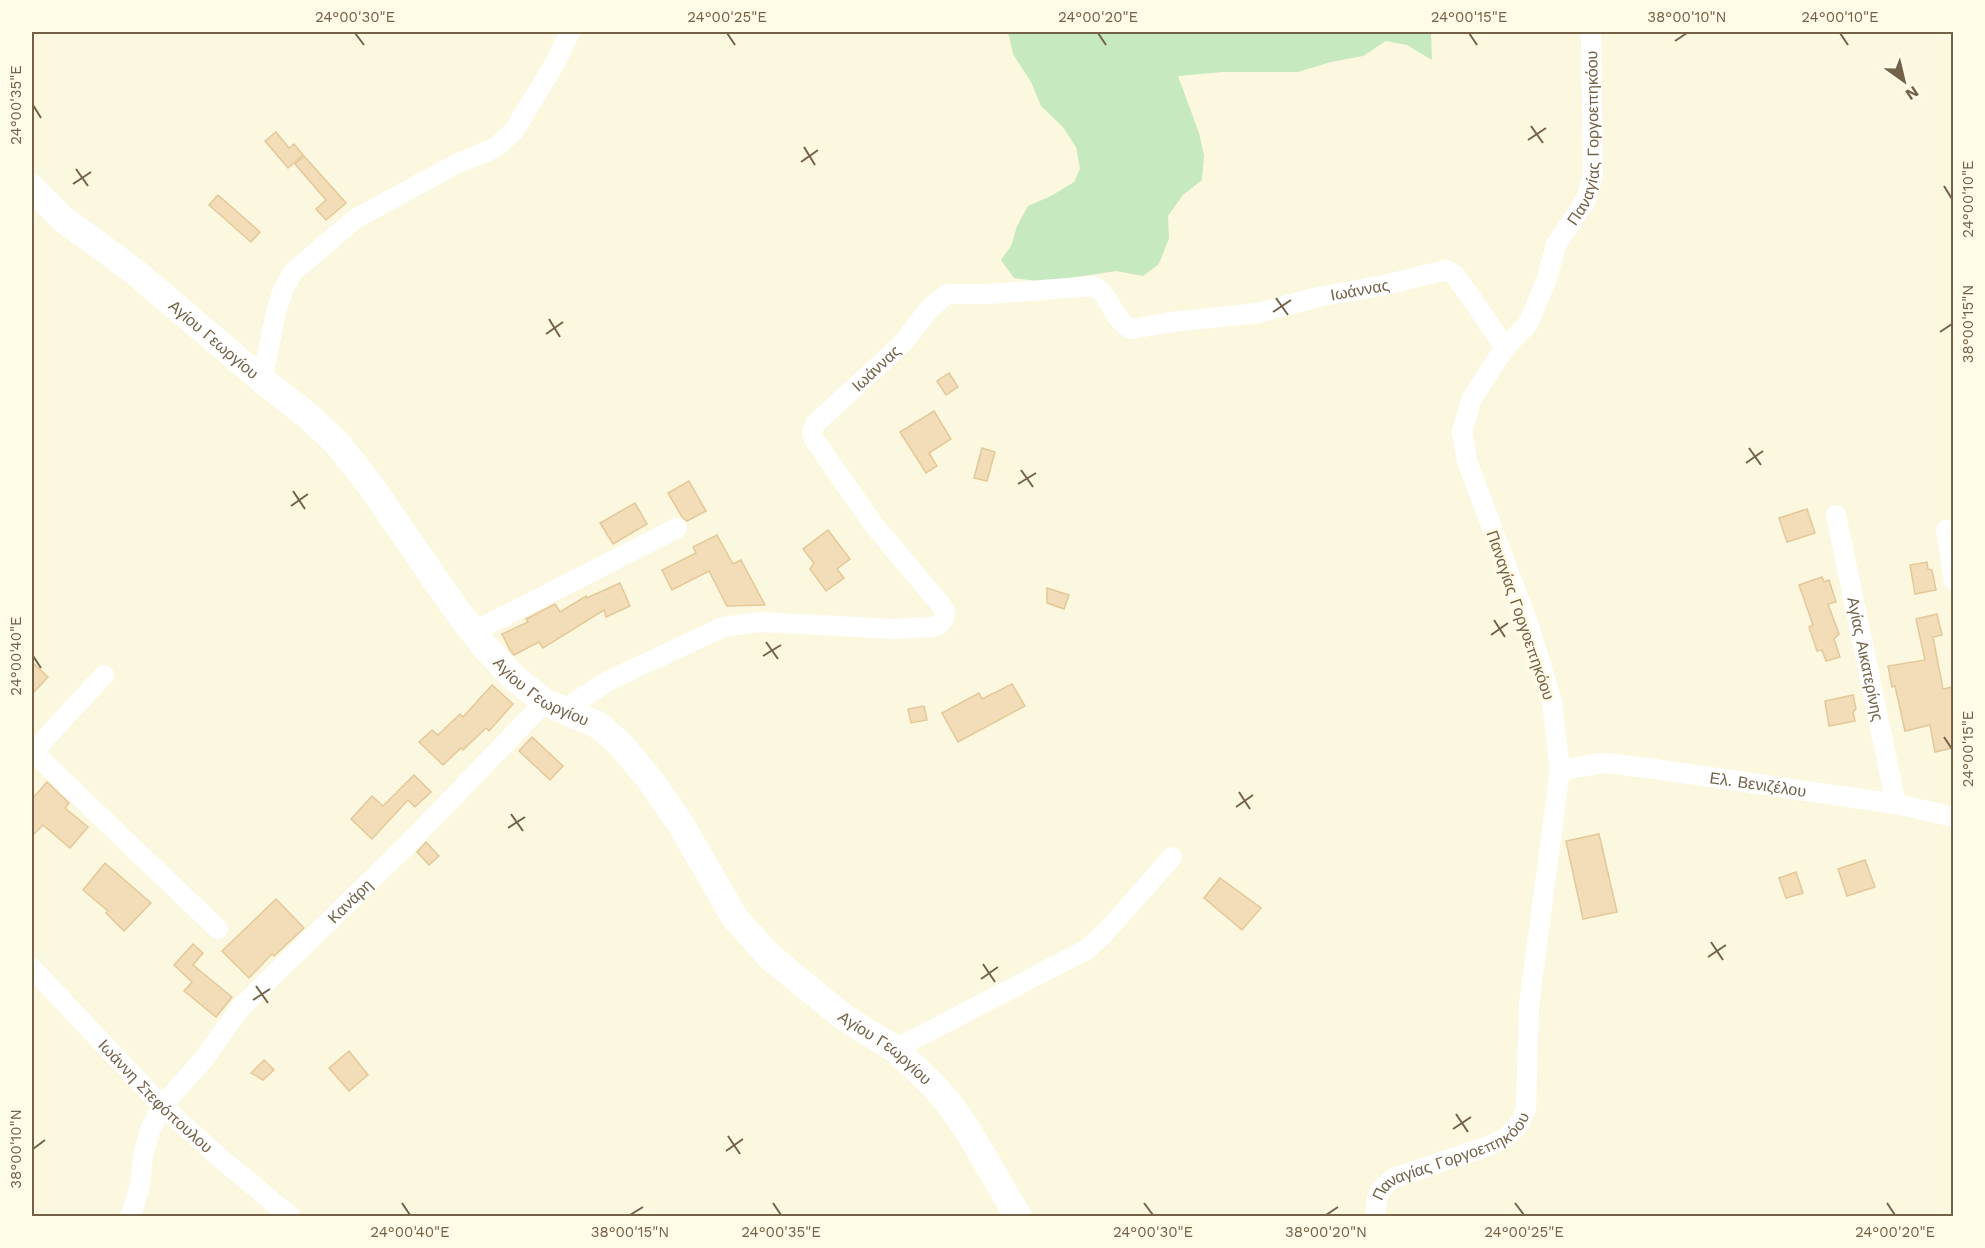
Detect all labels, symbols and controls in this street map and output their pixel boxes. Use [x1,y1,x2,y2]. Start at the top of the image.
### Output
text: 24°00'30"E [315,8,395,26]
text: 24°00'25"E [687,8,767,26]
text: 24°00'20"E [1058,8,1138,26]
text: 24°00'15"E [1431,8,1507,26]
text: 38°00'10"N [1647,8,1727,26]
text: 24°00'10"E [1801,8,1879,26]
street label: Παναγίας Γοργοεπηκόου [1563,51,1603,229]
north arrow [1874,51,1934,111]
text: 24°00'35"E [7,65,25,145]
text: N [1902,82,1922,104]
text: 24°00'10"E [1959,160,1977,238]
street label: Ιωάννας [1329,275,1391,305]
text: 38°00'15"N [1959,285,1977,363]
street label: Αγίου Γεωργίου [165,296,262,383]
street label: Ιωάννας [848,341,905,395]
street label: Παναγίας Γοργοεπηκόου [1483,528,1558,702]
street label: Αγίας Αικατερίνης [1843,595,1888,723]
text: 24°00'40"E [7,616,25,696]
street label: Αγίου Γεωργίου [489,653,592,730]
text: 24°00'15"E [1959,711,1977,787]
street label: Ελ. Βενιζέλου [1708,768,1808,801]
street label: Κανάρη [324,875,376,927]
street label: Αγίου Γεωργίου [834,1007,935,1089]
street label: Ιωάννη Στεφόπουλου [94,1036,216,1157]
text: 38°00'10"N [7,1109,25,1189]
street label: Παναγίας Γοργοεπηκόου [1368,1109,1533,1203]
text: 24°00'40"E [370,1223,450,1241]
text: 38°00'15"N [591,1223,669,1241]
text: 24°00'35"E [741,1223,821,1241]
text: 24°00'30"E [1113,1223,1193,1241]
text: 38°00'20"N [1285,1223,1367,1241]
text: 24°00'25"E [1484,1223,1564,1241]
text: 24°00'20"E [1855,1223,1935,1241]

